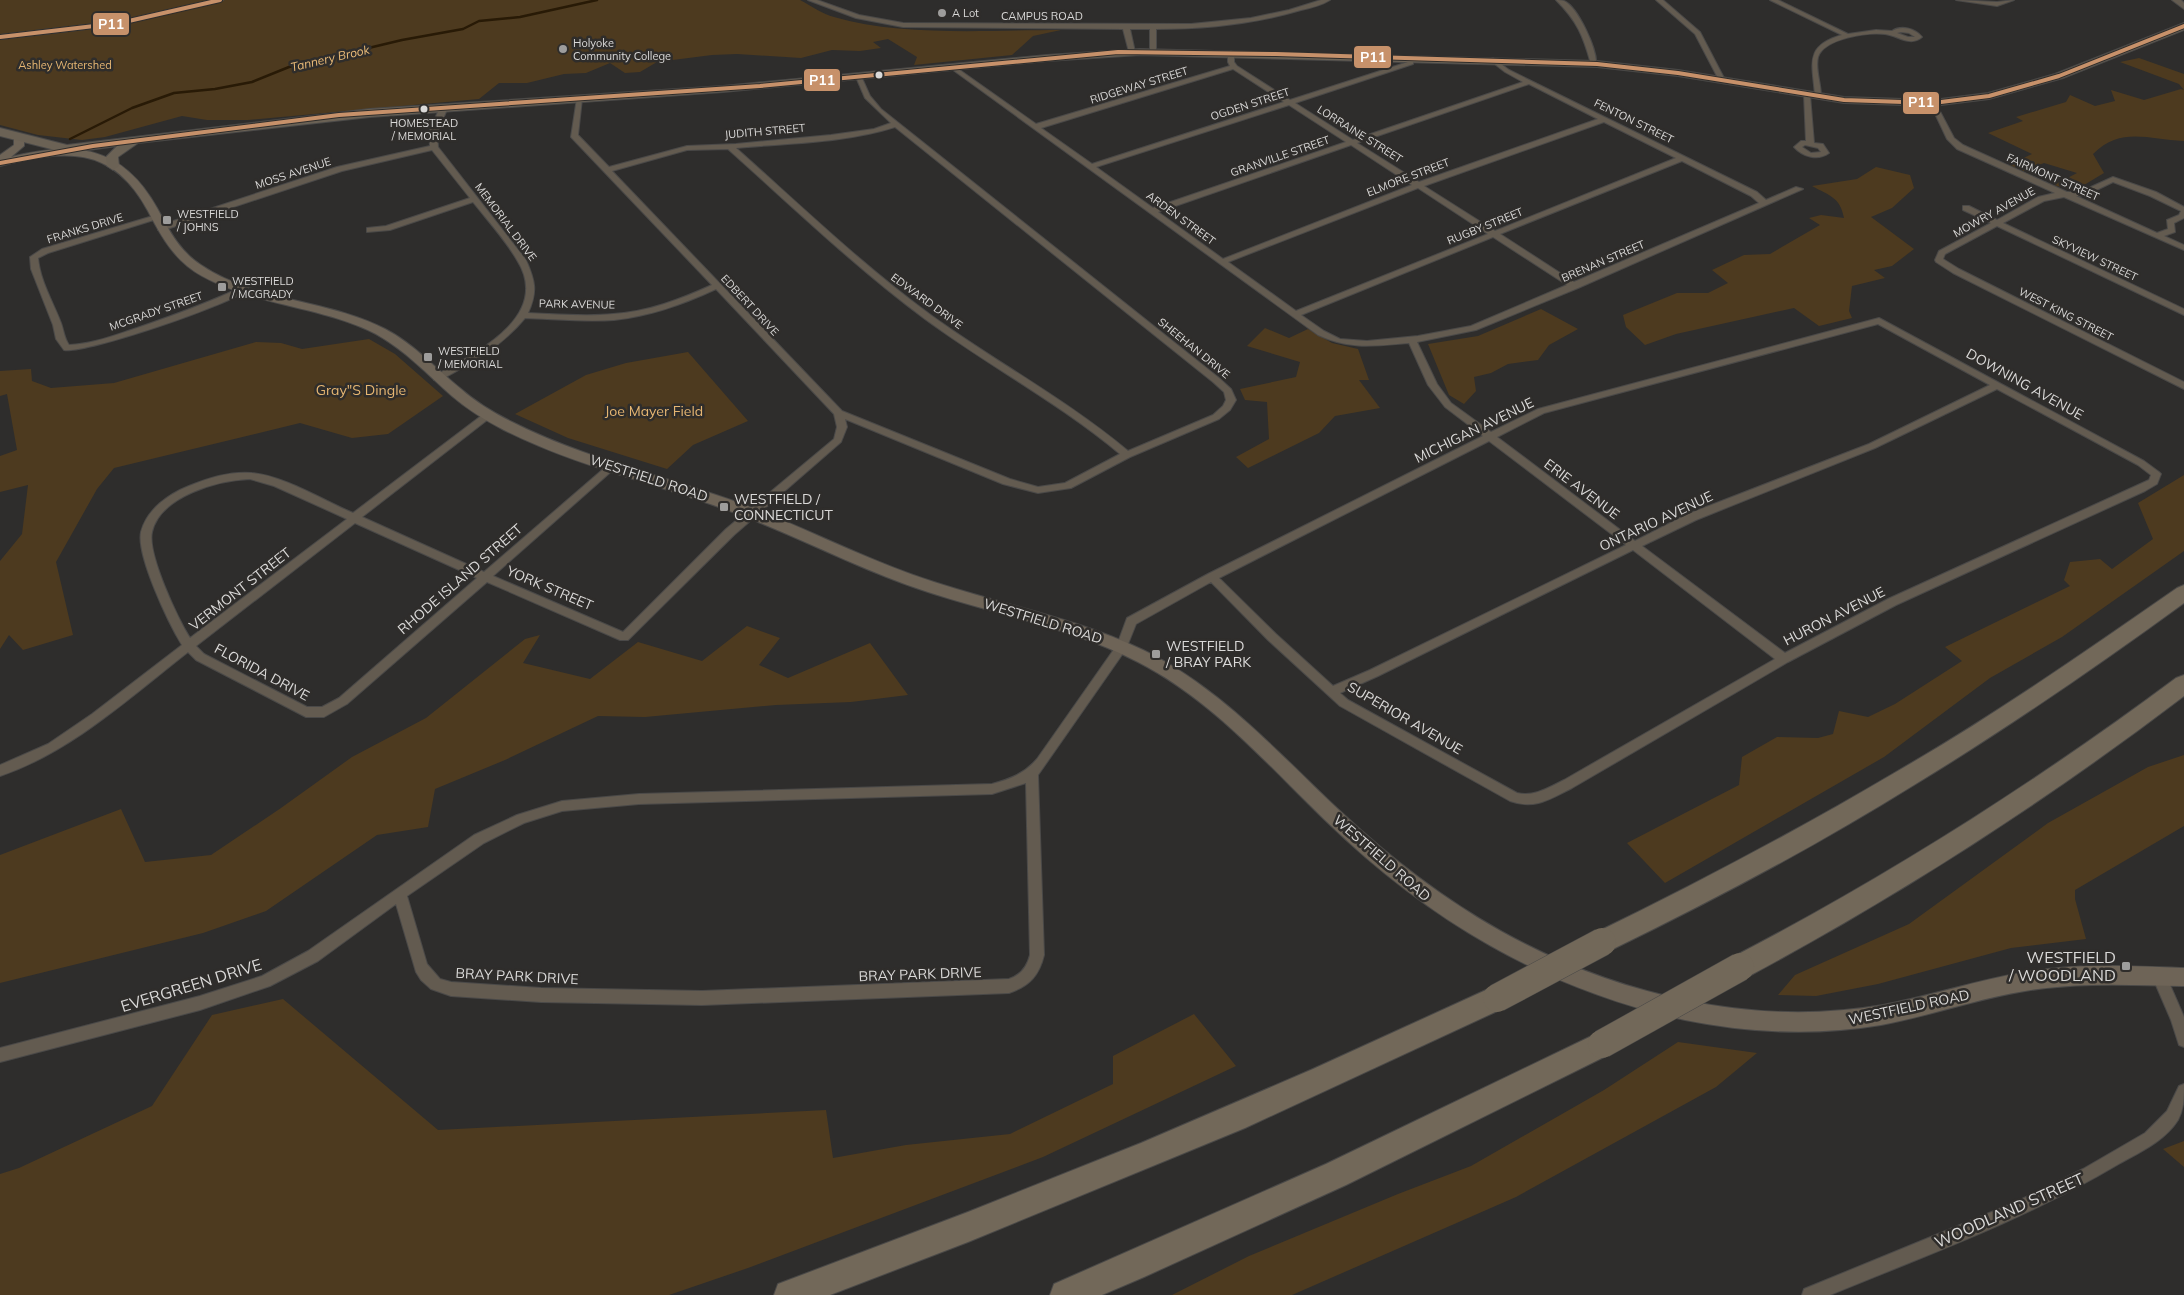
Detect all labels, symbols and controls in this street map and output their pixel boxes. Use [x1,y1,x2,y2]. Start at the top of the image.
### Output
place label: A Lot [952,6,979,20]
marker: A Lot [936,7,948,19]
street label: CAMPUS ROAD [1001,9,1083,23]
line badge: P11 [92,12,130,36]
text: P11 [98,15,124,33]
place label: Holyoke Community College [573,36,671,63]
water label: Tannery Brook [289,41,372,74]
marker: Holyoke Community College [557,43,569,55]
line badge: P11 [1353,45,1392,69]
text: P11 [1360,48,1386,66]
park label: Ashley Watershed [18,58,112,72]
street label: RIDGEWAY STREET [1088,63,1190,107]
line badge: P11 [803,68,841,92]
unlabelled marker [874,70,884,80]
text: P11 [809,71,835,89]
street label: OGDEN STREET [1209,84,1292,123]
line badge: P11 [1902,91,1940,115]
text: P11 [1908,93,1934,111]
street label: FENTON STREET [1592,96,1676,147]
street label: LORRAINE STREET [1315,102,1406,166]
marker: HOMESTEAD / MEMORIAL [419,104,429,114]
place label: HOMESTEAD / MEMORIAL [390,116,458,143]
street label: JUDITH STREET [724,120,806,142]
street label: GRANVILLE STREET [1229,132,1332,180]
street label: FAIRMONT STREET [2004,150,2102,204]
street label: MOSS AVENUE [253,154,333,192]
street label: ELMORE STREET [1365,155,1452,199]
street label: MEMORIAL DRIVE [472,180,540,264]
street label: MOWRY AVENUE [1951,184,2037,240]
street label: ARDEN STREET [1144,188,1219,248]
street label: RUGBY STREET [1445,204,1525,248]
place label: WESTFIELD / JOHNS [176,207,239,234]
street label: FRANKS DRIVE [45,210,125,246]
marker: WESTFIELD / JOHNS [161,214,173,226]
street label: SKYVIEW STREET [2050,232,2140,284]
street label: BRENAN STREET [1559,237,1647,285]
street label: EDWARD DRIVE [888,270,966,332]
street label: EDBERT DRIVE [718,272,782,338]
place label: WESTFIELD / MCGRADY [231,274,294,301]
marker: WESTFIELD / MCGRADY [216,281,228,293]
street label: WEST KING STREET [2016,284,2116,344]
street label: MCGRADY STREET [107,288,205,334]
street label: PARK AVENUE [539,296,615,312]
street label: SHEEHAN DRIVE [1155,315,1233,381]
place label: WESTFIELD / MEMORIAL [437,344,502,371]
street label: DOWNING AVENUE [1963,344,2087,424]
marker: WESTFIELD / MEMORIAL [422,351,434,363]
park label: Gray"S Dingle [316,381,406,399]
street label: MICHIGAN AVENUE [1411,393,1537,467]
park label: Joe Mayer Field [605,402,703,420]
street label: WESTFIELD ROAD [588,450,710,506]
street label: ERIE AVENUE [1541,455,1623,523]
street label: ONTARIO AVENUE [1596,487,1716,555]
place label: WESTFIELD / CONNECTICUT [734,490,834,524]
marker: WESTFIELD / CONNECTICUT [718,501,730,513]
street label: RHODE ISLAND STREET [394,520,527,638]
street label: VERMONT STREET [185,543,295,634]
street label: YORK STREET [503,561,596,615]
street label: HURON AVENUE [1780,583,1888,649]
street label: WESTFIELD ROAD [982,594,1104,648]
place label: WESTFIELD / BRAY PARK [1165,637,1252,671]
street label: FLORIDA DRIVE [211,639,313,705]
marker: WESTFIELD / BRAY PARK [1150,648,1162,660]
street label: SUPERIOR AVENUE [1344,678,1466,758]
street label: WESTFIELD ROAD [1330,811,1434,905]
place label: WESTFIELD / WOODLAND [2008,947,2116,985]
street label: EVERGREEN DRIVE [118,954,264,1016]
marker: WESTFIELD / WOODLAND [2120,960,2132,972]
street label: BRAY PARK DRIVE [858,963,982,985]
street label: BRAY PARK DRIVE [455,964,579,988]
street label: WESTFIELD ROAD [1847,985,1971,1029]
street label: WOODLAND STREET [1931,1168,2087,1252]

